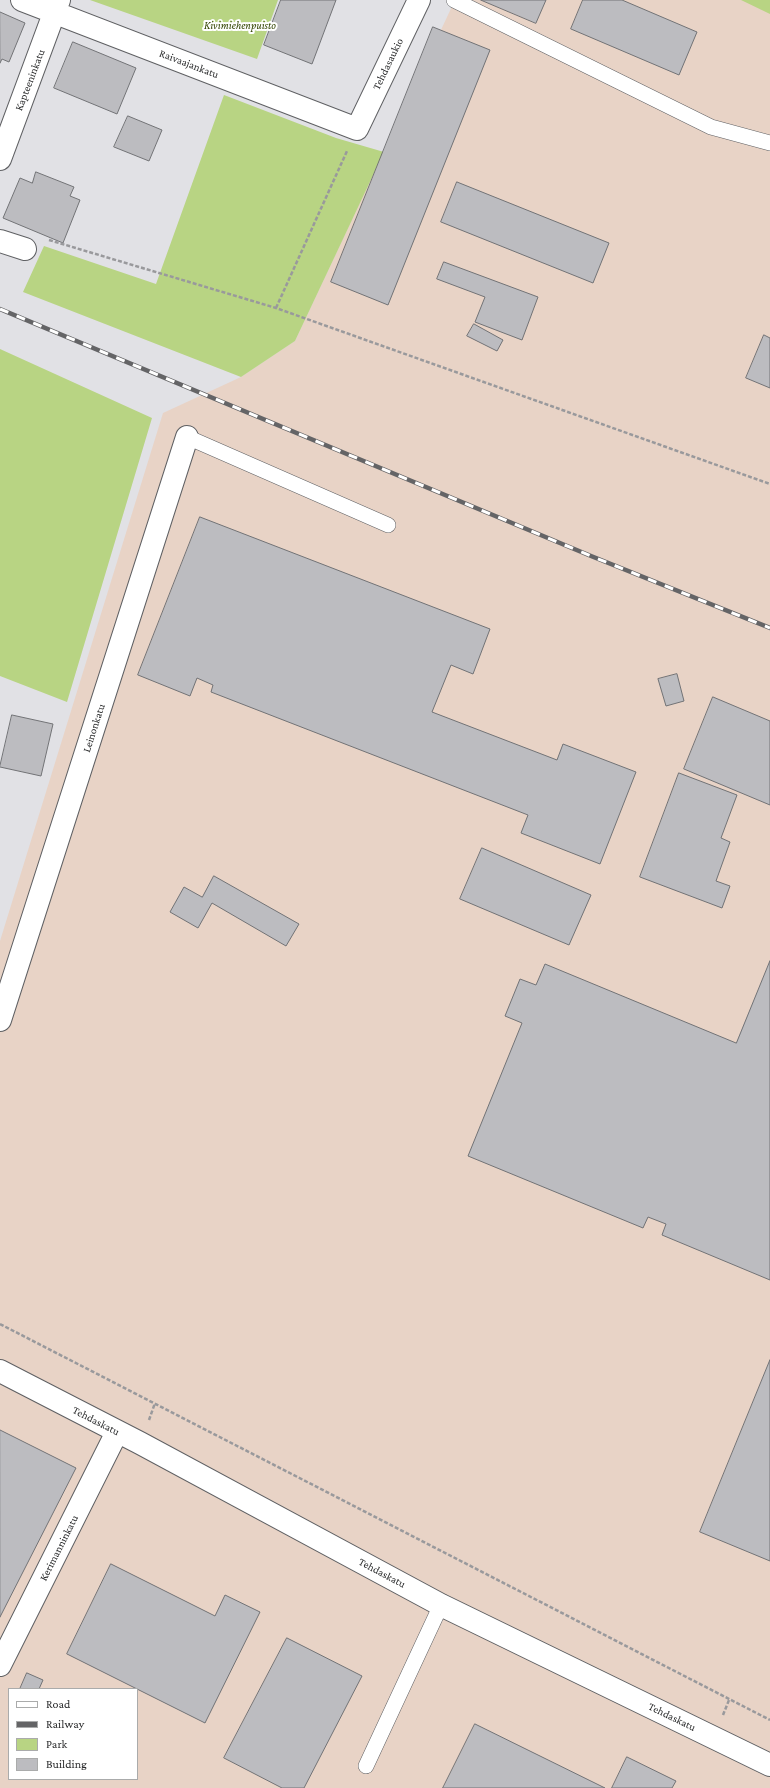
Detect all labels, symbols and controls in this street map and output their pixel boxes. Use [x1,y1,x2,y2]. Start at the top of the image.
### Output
park label: Kivimiehenpuisto [204,19,276,33]
street label: Tehdasaukio [370,36,406,92]
street label: Kapteeninkatu [12,47,48,113]
street label: Raivaajankatu [157,47,221,81]
street label: Leinonkatu [80,702,108,754]
street label: Tehdaskatu [70,1403,122,1439]
street label: Kerimanninkatu [37,1513,81,1583]
street label: Tehdaskatu [356,1555,408,1591]
legend [8,1688,138,1780]
text: Road [46,1697,70,1711]
street label: Tehdaskatu [646,1700,698,1734]
text: Railway [46,1717,84,1731]
text: Park [46,1737,67,1751]
text: Building [46,1757,87,1771]

